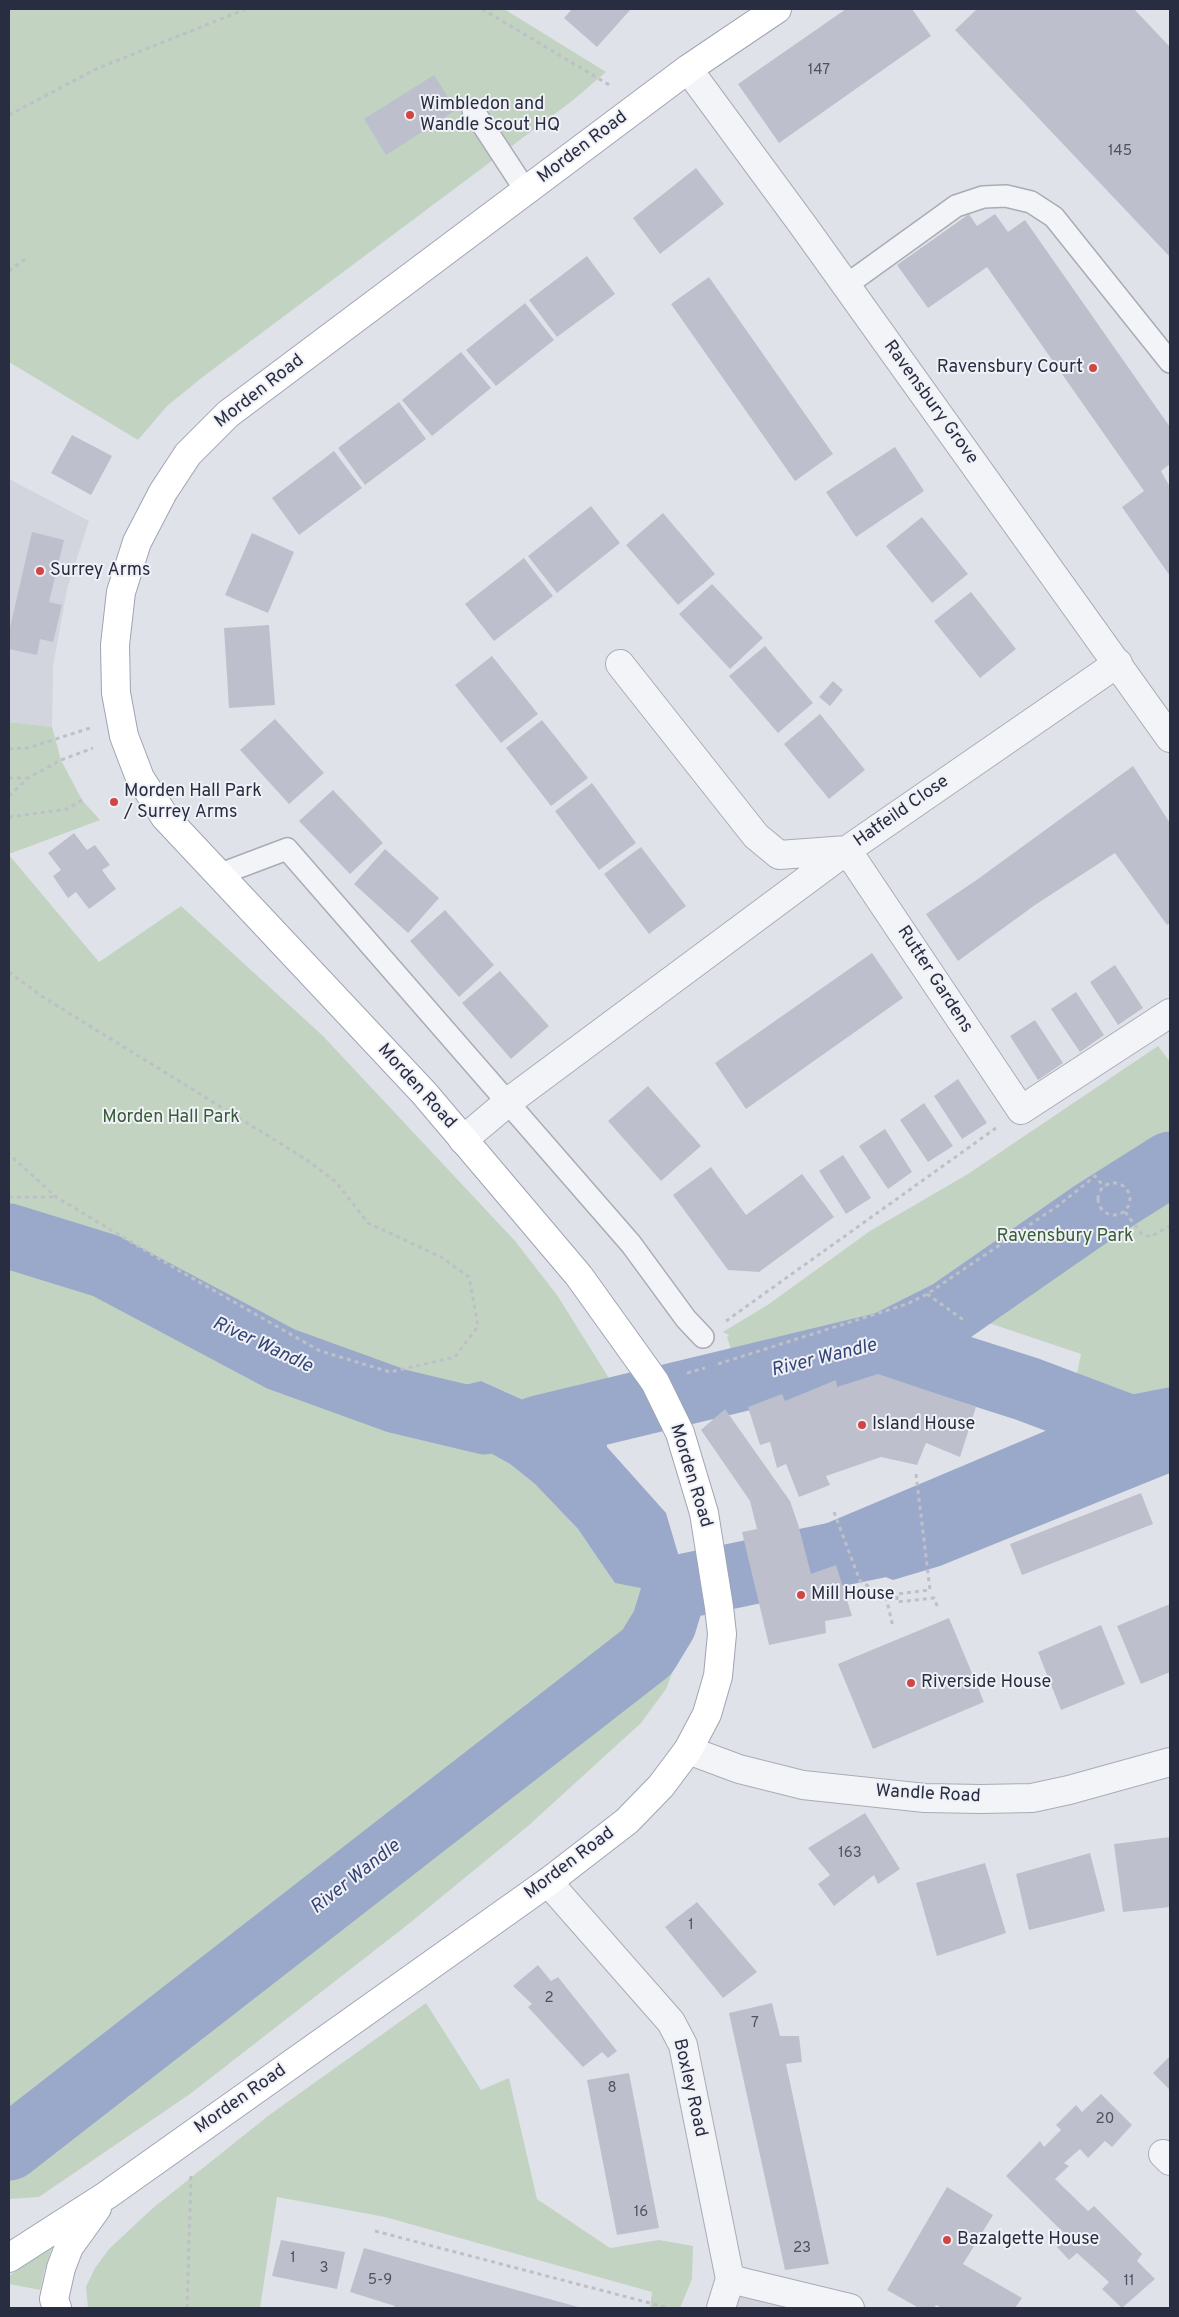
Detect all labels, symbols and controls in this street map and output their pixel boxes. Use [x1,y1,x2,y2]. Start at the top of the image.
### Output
house number: 147 [808,62,830,80]
place label: Wimbledon and Wandle Scout HQ [420,94,560,136]
street label: Morden Road [534,107,632,189]
marker: Wimbledon and Wandle Scout HQ [404,109,416,121]
house number: 145 [1108,143,1132,161]
street label: Ravensbury Grove [878,337,982,469]
street label: Morden Road [211,351,309,433]
place label: Ravensbury Court [937,357,1083,379]
marker: Ravensbury Court [1087,362,1099,374]
place label: Surrey Arms [50,560,150,582]
marker: Surrey Arms [34,565,46,577]
street label: Hatfeild Close [850,771,954,853]
place label: Morden Hall Park / Surrey Arms [124,781,262,824]
marker: Morden Hall Park / Surrey Arms [108,796,120,808]
street label: Rutter Gardens [891,922,977,1038]
street label: Morden Road [372,1040,460,1134]
park label: Morden Hall Park [102,1107,240,1129]
park label: Ravensbury Park [996,1226,1134,1248]
water label: River Wandle [208,1313,316,1379]
water label: River Wandle [769,1335,879,1383]
place label: Island House [872,1414,975,1436]
marker: Island House [856,1419,868,1431]
street label: Morden Road [664,1422,716,1530]
place label: Mill House [811,1584,894,1606]
marker: Mill House [795,1589,807,1601]
place label: Riverside House [921,1672,1051,1694]
marker: Riverside House [905,1677,917,1689]
street label: Wandle Road [875,1781,981,1809]
street label: Morden Road [521,1823,619,1905]
water label: River Wandle [307,1836,405,1920]
house number: 163 [838,1845,862,1863]
house number: 1 [688,1917,694,1935]
house number: 2 [544,1990,554,2008]
house number: 7 [751,2015,759,2033]
street label: Boxley Road [667,2037,711,2139]
street label: Morden Road [191,2060,291,2140]
house number: 8 [607,2080,617,2098]
house number: 20 [1096,2111,1114,2129]
house number: 16 [634,2204,648,2222]
place label: Bazalgette House [957,2229,1099,2251]
marker: Bazalgette House [941,2234,953,2246]
house number: 23 [793,2240,811,2258]
house number: 1 [290,2250,296,2268]
house number: 3 [319,2260,329,2278]
house number: 5-9 [368,2272,392,2290]
house number: 11 [1123,2273,1135,2291]

